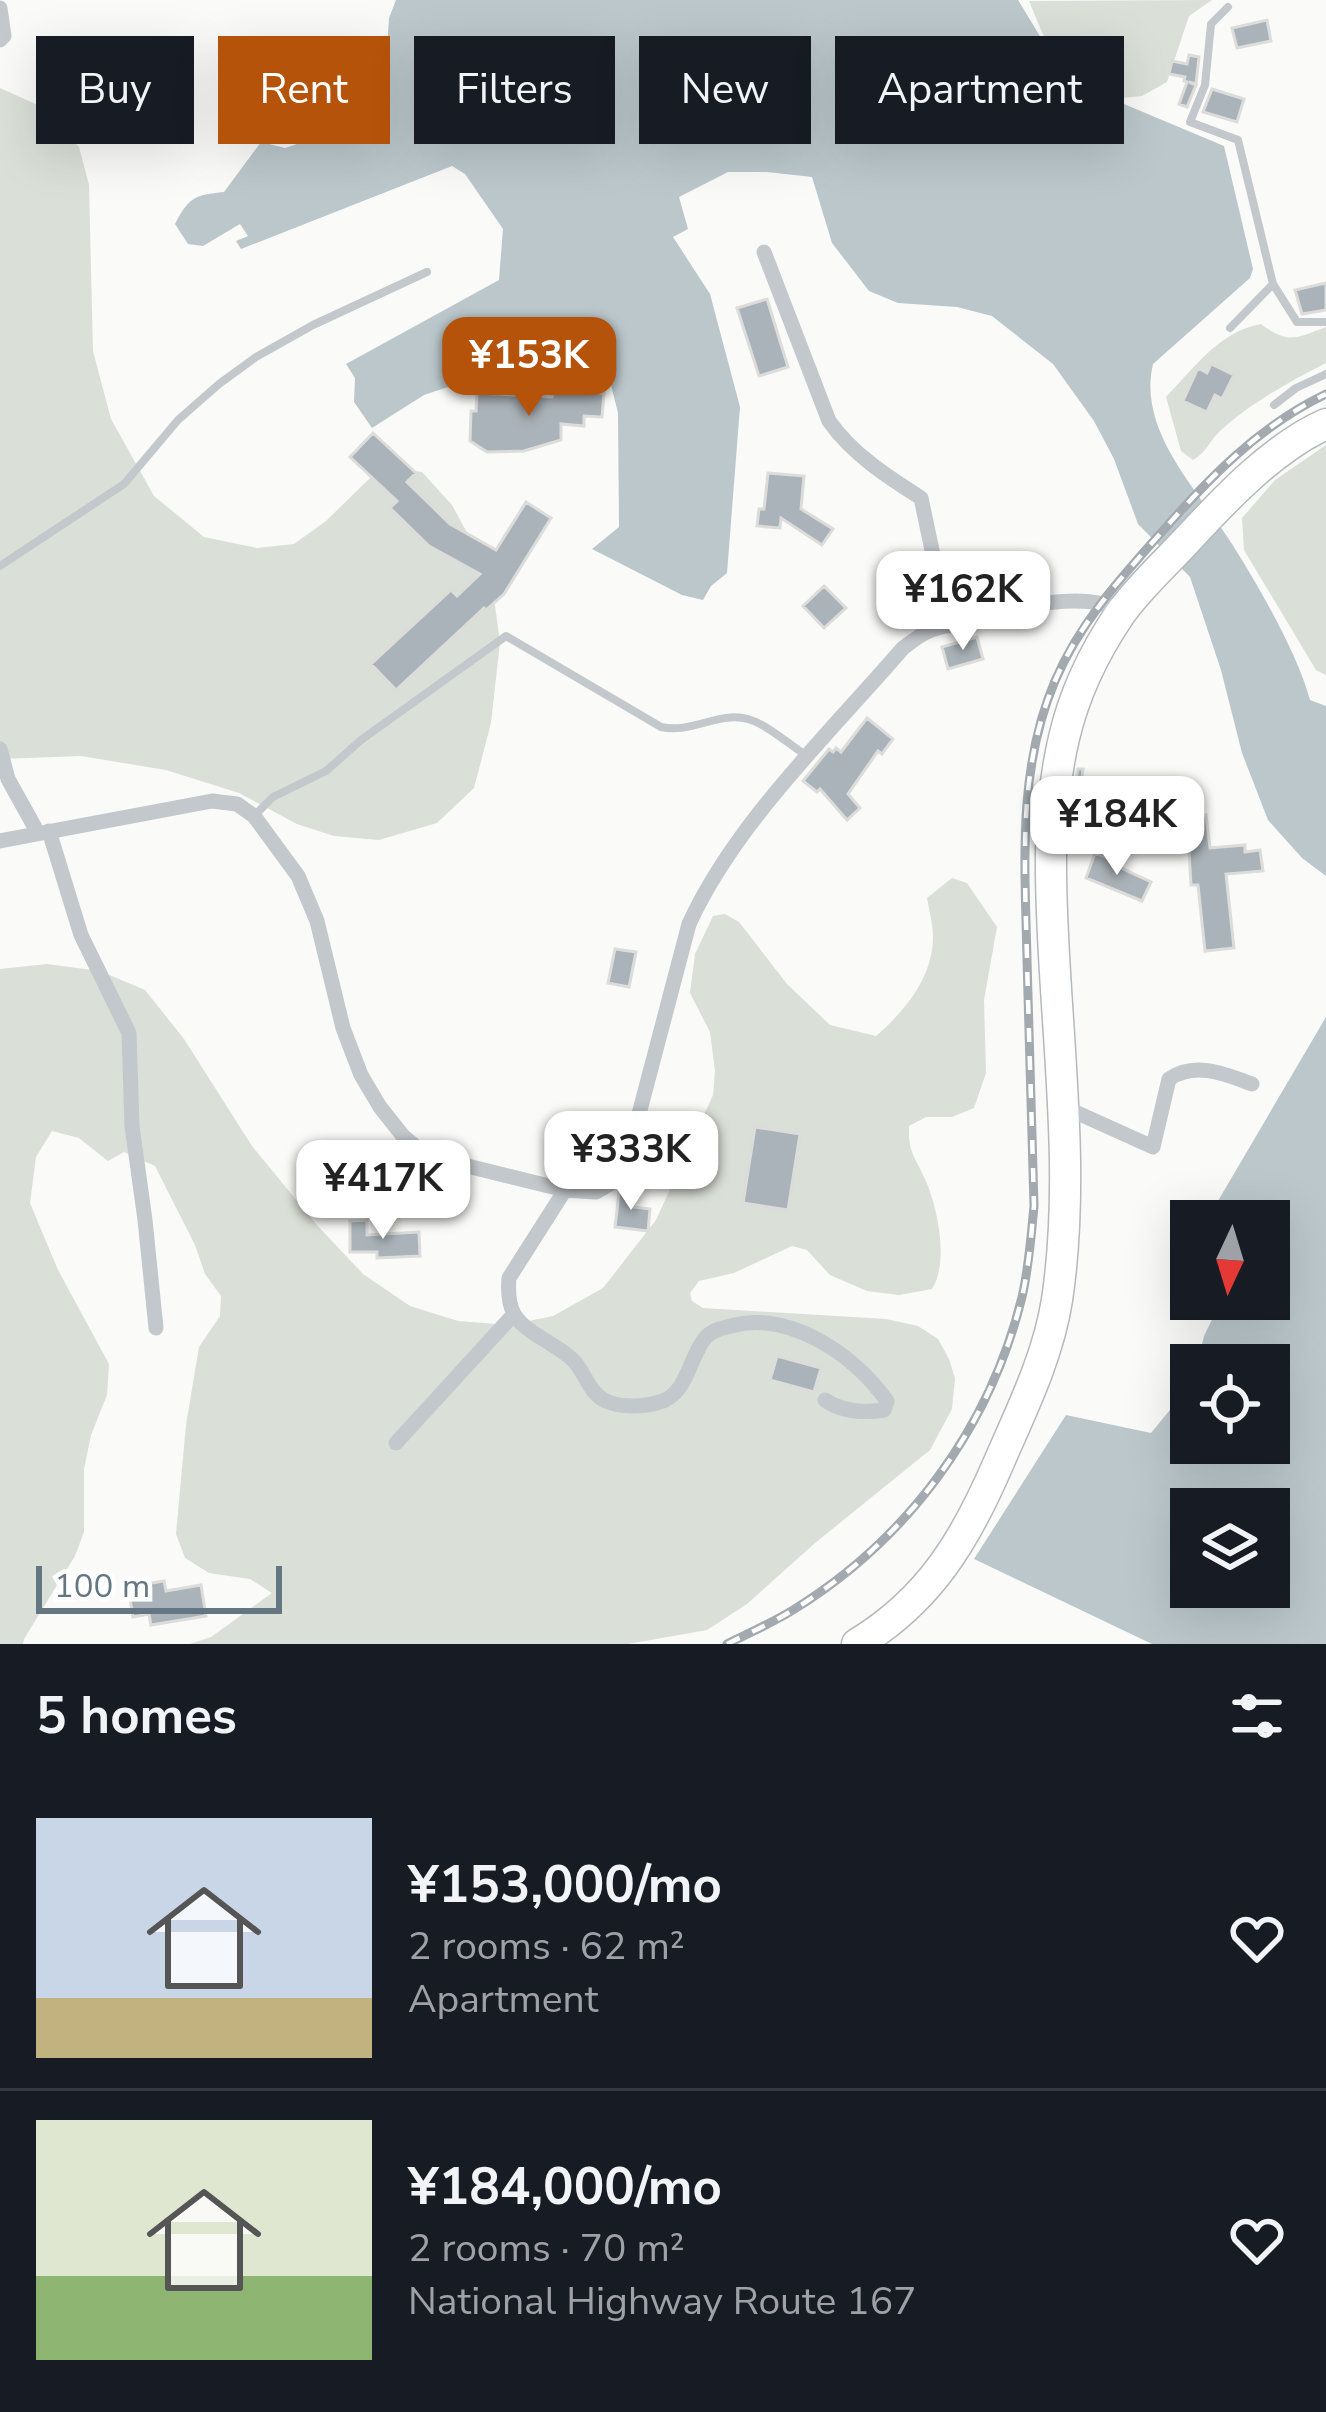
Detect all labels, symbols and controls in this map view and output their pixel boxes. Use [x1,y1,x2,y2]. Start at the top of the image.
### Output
chip: Buy [36,36,194,144]
chip: Rent [218,36,390,144]
chip: Filters [414,36,615,144]
chip: New [639,36,811,144]
chip: Apartment [835,36,1124,144]
pin: ¥153K [445,317,613,419]
text: ¥153K [469,329,589,382]
pin: ¥162K [879,551,1047,653]
text: ¥162K [903,563,1023,616]
pin: ¥184K [1033,776,1201,878]
text: ¥184K [1057,788,1177,841]
pin: ¥333K [547,1111,715,1213]
text: ¥333K [571,1123,691,1176]
pin: ¥417K [299,1140,467,1242]
text: ¥417K [323,1152,443,1205]
north arrow [1170,1200,1290,1320]
map controls [1170,1200,1290,1608]
button: locate [1170,1344,1290,1464]
button: layers [1170,1488,1290,1608]
scale bar [36,1560,282,1613]
text: 100 m [54,1564,150,1609]
text: 5 homes [36,1681,237,1751]
icon: filters [1224,1683,1290,1749]
text: ¥153,000/mo [408,1850,722,1920]
icon: home [132,1866,276,2010]
icon: heart [1224,1905,1290,1971]
text: 2 rooms · 62 m² [408,1920,685,1973]
text: Apartment [408,1973,598,2026]
text: ¥184,000/mo [408,2152,722,2222]
icon: home [132,2168,276,2312]
icon: heart [1224,2207,1290,2273]
text: 2 rooms · 70 m² [408,2222,685,2275]
text: National Highway Route 167 [408,2275,916,2328]

